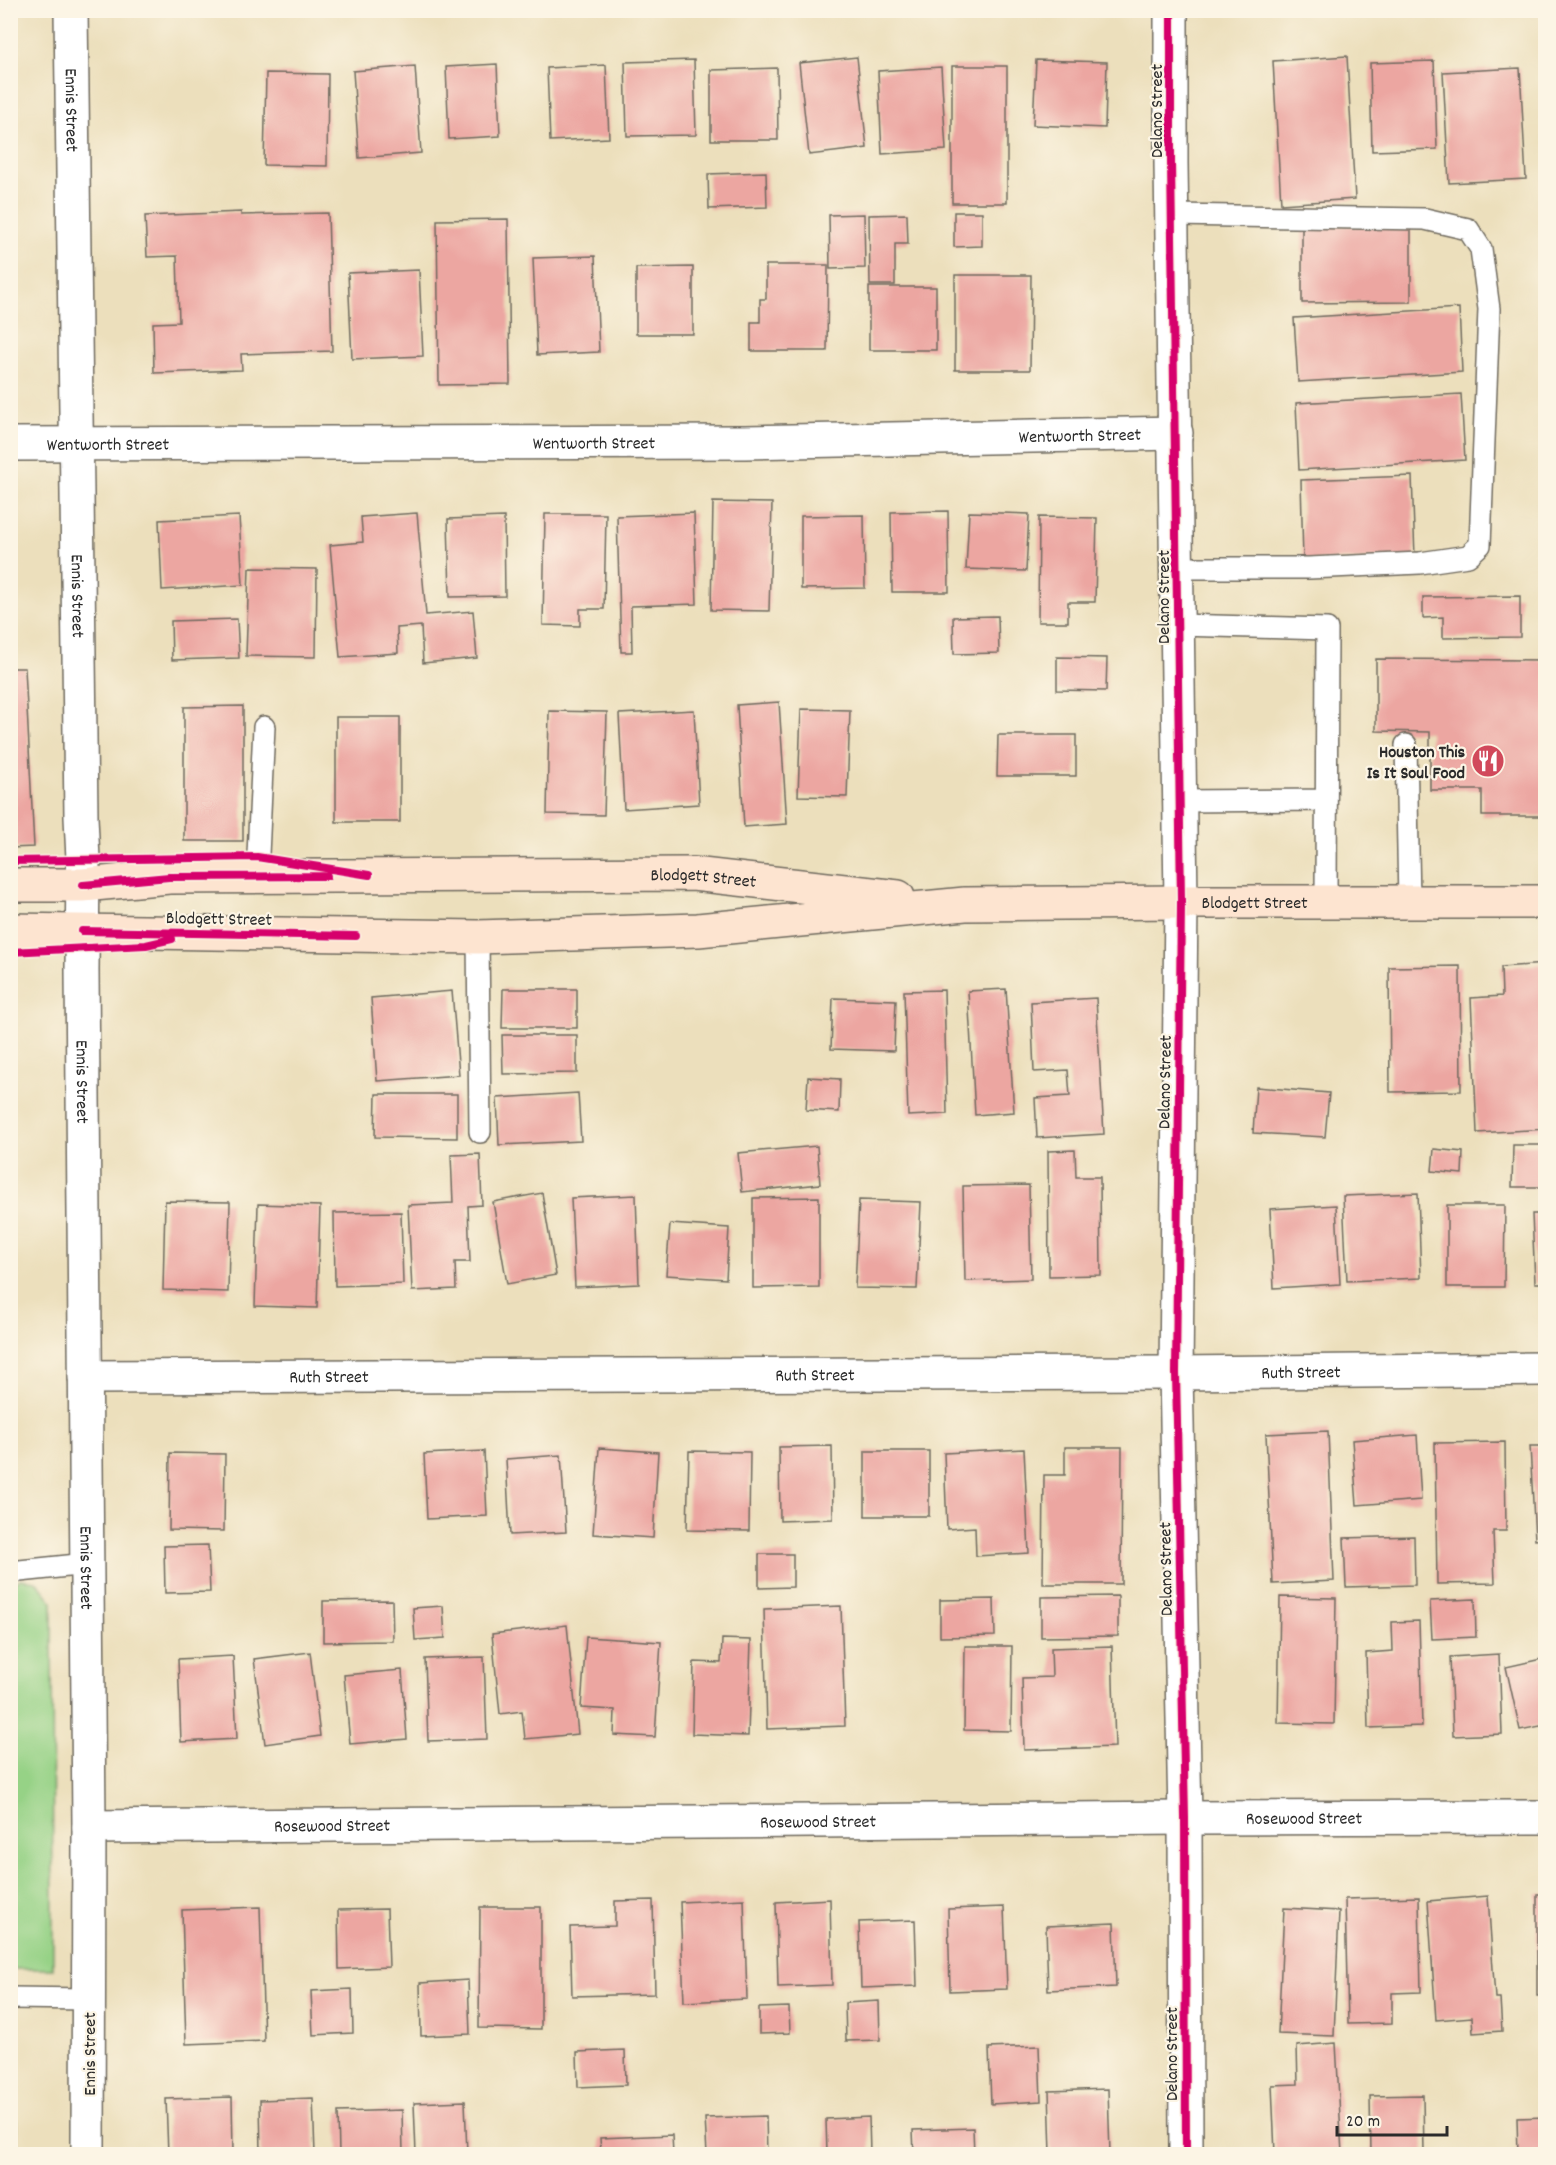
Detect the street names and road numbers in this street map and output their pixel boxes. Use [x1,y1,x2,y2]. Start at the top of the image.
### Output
street label: Delano Street [1146,64,1171,158]
street label: Ennis Street [57,68,83,152]
street label: Wentworth Street [1019,424,1142,451]
street label: Wentworth Street [533,432,656,458]
street label: Wentworth Street [47,434,170,459]
street label: Delano Street [1153,550,1178,644]
street label: Ennis Street [63,554,89,638]
street label: Blodgett Street [650,864,758,896]
street label: Blodgett Street [1201,892,1308,917]
street label: Blodgett Street [166,907,273,934]
street label: Delano Street [1153,1034,1180,1129]
street label: Ennis Street [68,1040,93,1124]
street label: Ruth Street [1261,1361,1341,1387]
street label: Ruth Street [775,1364,855,1389]
street label: Ruth Street [289,1366,369,1391]
street label: Delano Street [1154,1521,1181,1616]
street label: Ennis Street [72,1526,97,1610]
street label: Rosewood Street [1246,1808,1362,1833]
street label: Rosewood Street [760,1811,877,1836]
street label: Rosewood Street [274,1815,391,1840]
street label: Delano Street [1161,2007,1186,2101]
street label: Ennis Street [79,2012,104,2096]

